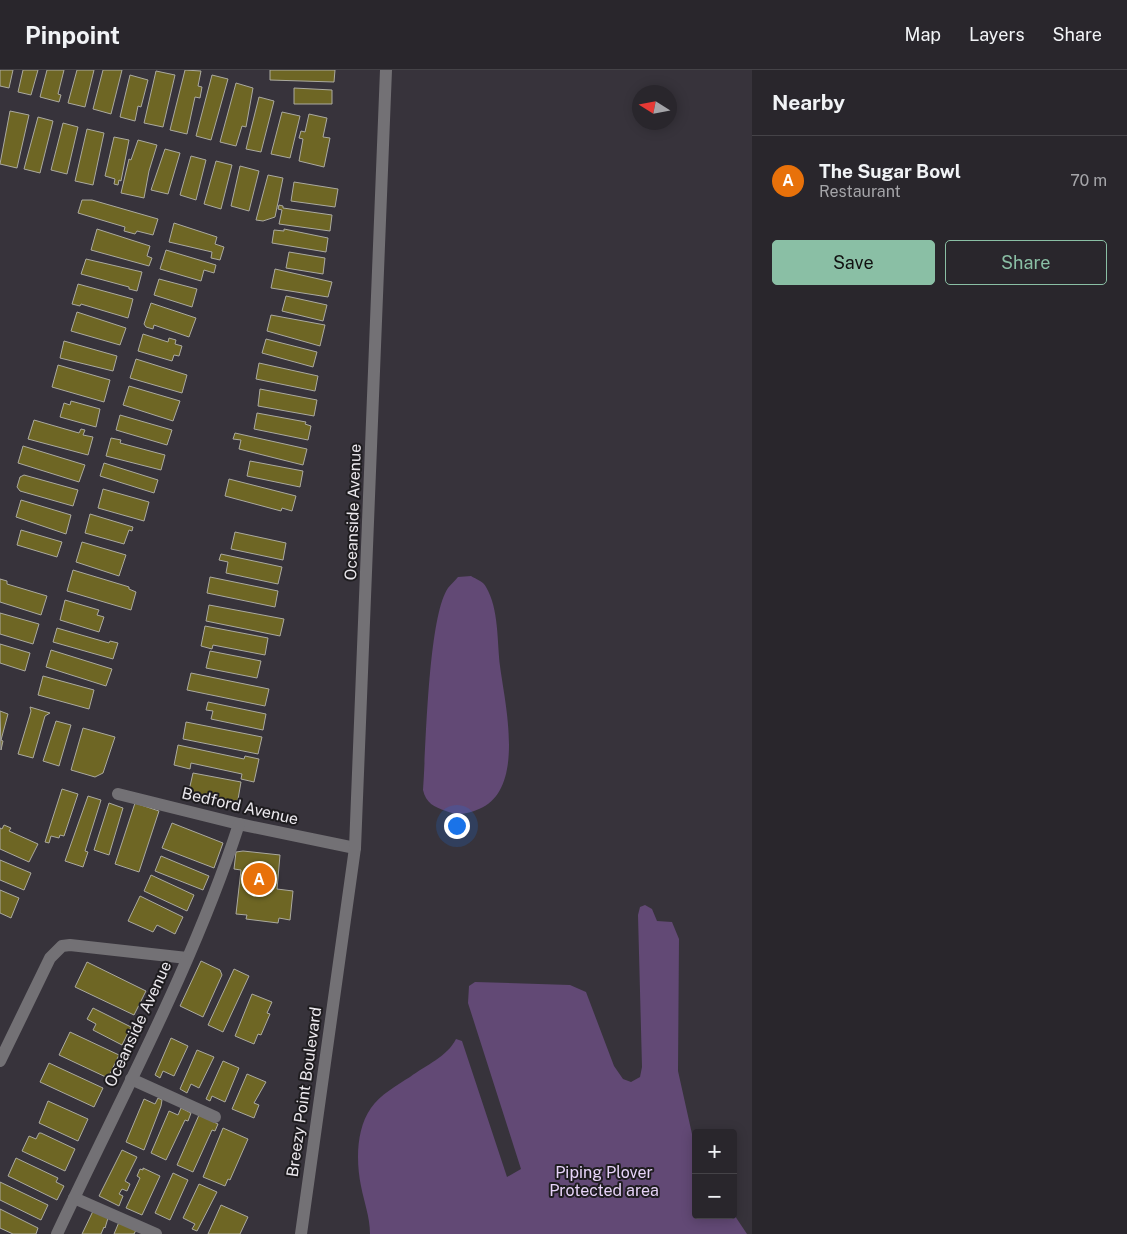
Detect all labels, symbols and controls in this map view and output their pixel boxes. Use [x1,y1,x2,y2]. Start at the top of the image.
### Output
text: Pinpoint [25,21,120,49]
text: Map [905,24,941,45]
text: Layers [969,24,1025,45]
text: Share [1053,24,1102,45]
north arrow [632,85,677,130]
text: Nearby [772,90,845,115]
text: The Sugar Bowl [819,160,961,182]
text: A [782,171,794,190]
text: 70 m [1070,171,1107,190]
text: Restaurant [819,182,901,201]
button: Save [772,240,935,285]
button: Share [945,240,1107,285]
street label: Oceanside Avenue [341,443,365,581]
street label: Bedford Avenue [180,783,300,829]
your location [444,813,470,839]
pin: A [243,860,275,898]
street label: Oceanside Avenue [101,958,175,1090]
street label: Breezy Point Boulevard [283,1006,325,1178]
map controls [692,1129,737,1219]
button: + [692,1129,737,1174]
park label: Piping Plover Protected area [549,1163,659,1200]
button: − [692,1174,737,1219]

